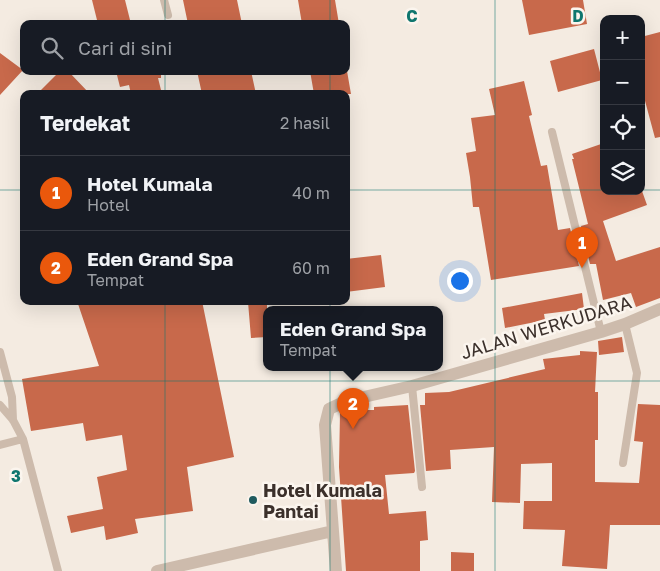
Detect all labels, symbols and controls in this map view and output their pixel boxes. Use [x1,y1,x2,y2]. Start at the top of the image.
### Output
text: C [406,6,418,26]
text: D [572,6,584,26]
map controls [600,15,645,195]
button: + [600,15,645,60]
search box [20,20,350,75]
icon: search [38,34,66,62]
text: Cari di sini [78,36,172,59]
button: − [600,60,645,105]
button: locate [600,105,645,150]
text: Terdekat [40,110,130,136]
text: 2 hasil [280,113,330,133]
button: layers [600,150,645,195]
text: Hotel Kumala [87,172,213,195]
text: 1 [52,183,60,203]
text: 40 m [292,183,330,203]
text: Hotel [87,195,130,215]
pin: 1 [566,227,598,268]
text: Eden Grand Spa [87,247,233,270]
text: 2 [51,258,61,278]
text: 60 m [292,258,330,278]
your location [447,268,473,294]
text: Tempat [87,270,144,290]
street label: JALAN WERKUDARA [458,291,634,363]
popup [263,306,443,371]
text: Eden Grand Spa [280,317,426,340]
text: Tempat [280,340,337,360]
pin: 2 [337,388,369,429]
text: 3 [11,466,21,486]
place label: Hotel Kumala Pantai [263,479,382,522]
marker: Hotel Kumala Pantai [247,494,259,506]

